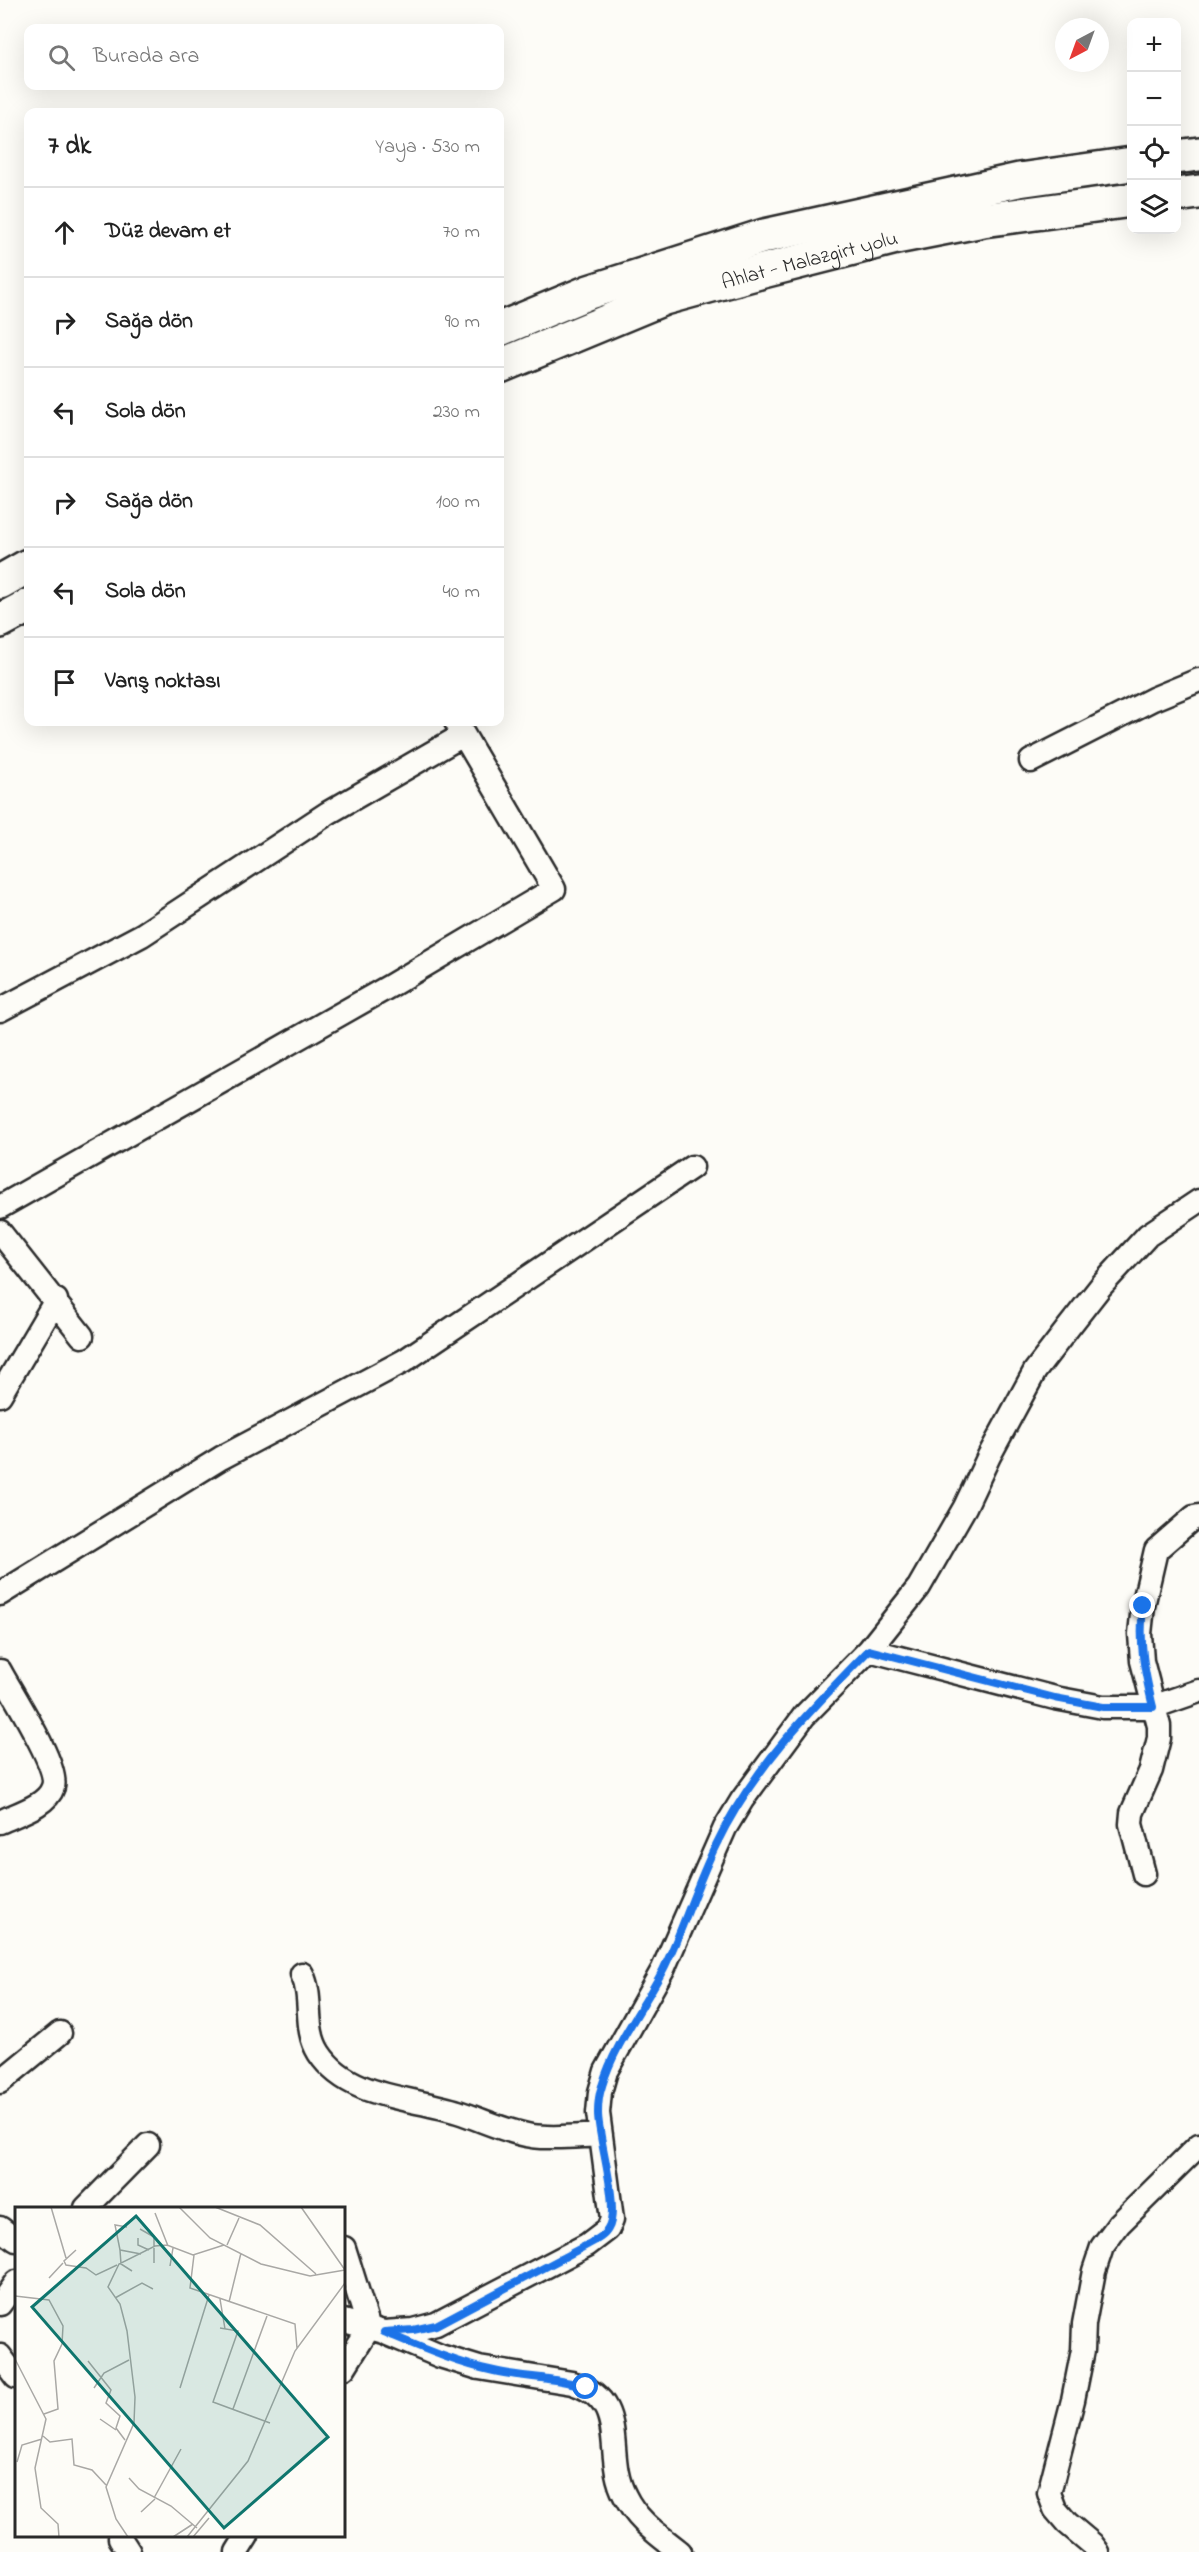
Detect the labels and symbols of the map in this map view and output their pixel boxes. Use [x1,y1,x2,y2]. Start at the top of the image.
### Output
north arrow [1055,18,1109,72]
street label: Ahlat - Malazgirt yolu [718,224,901,299]
route end [1129,1592,1155,1618]
inset map [15,2207,345,2537]
route start [572,2373,598,2399]

